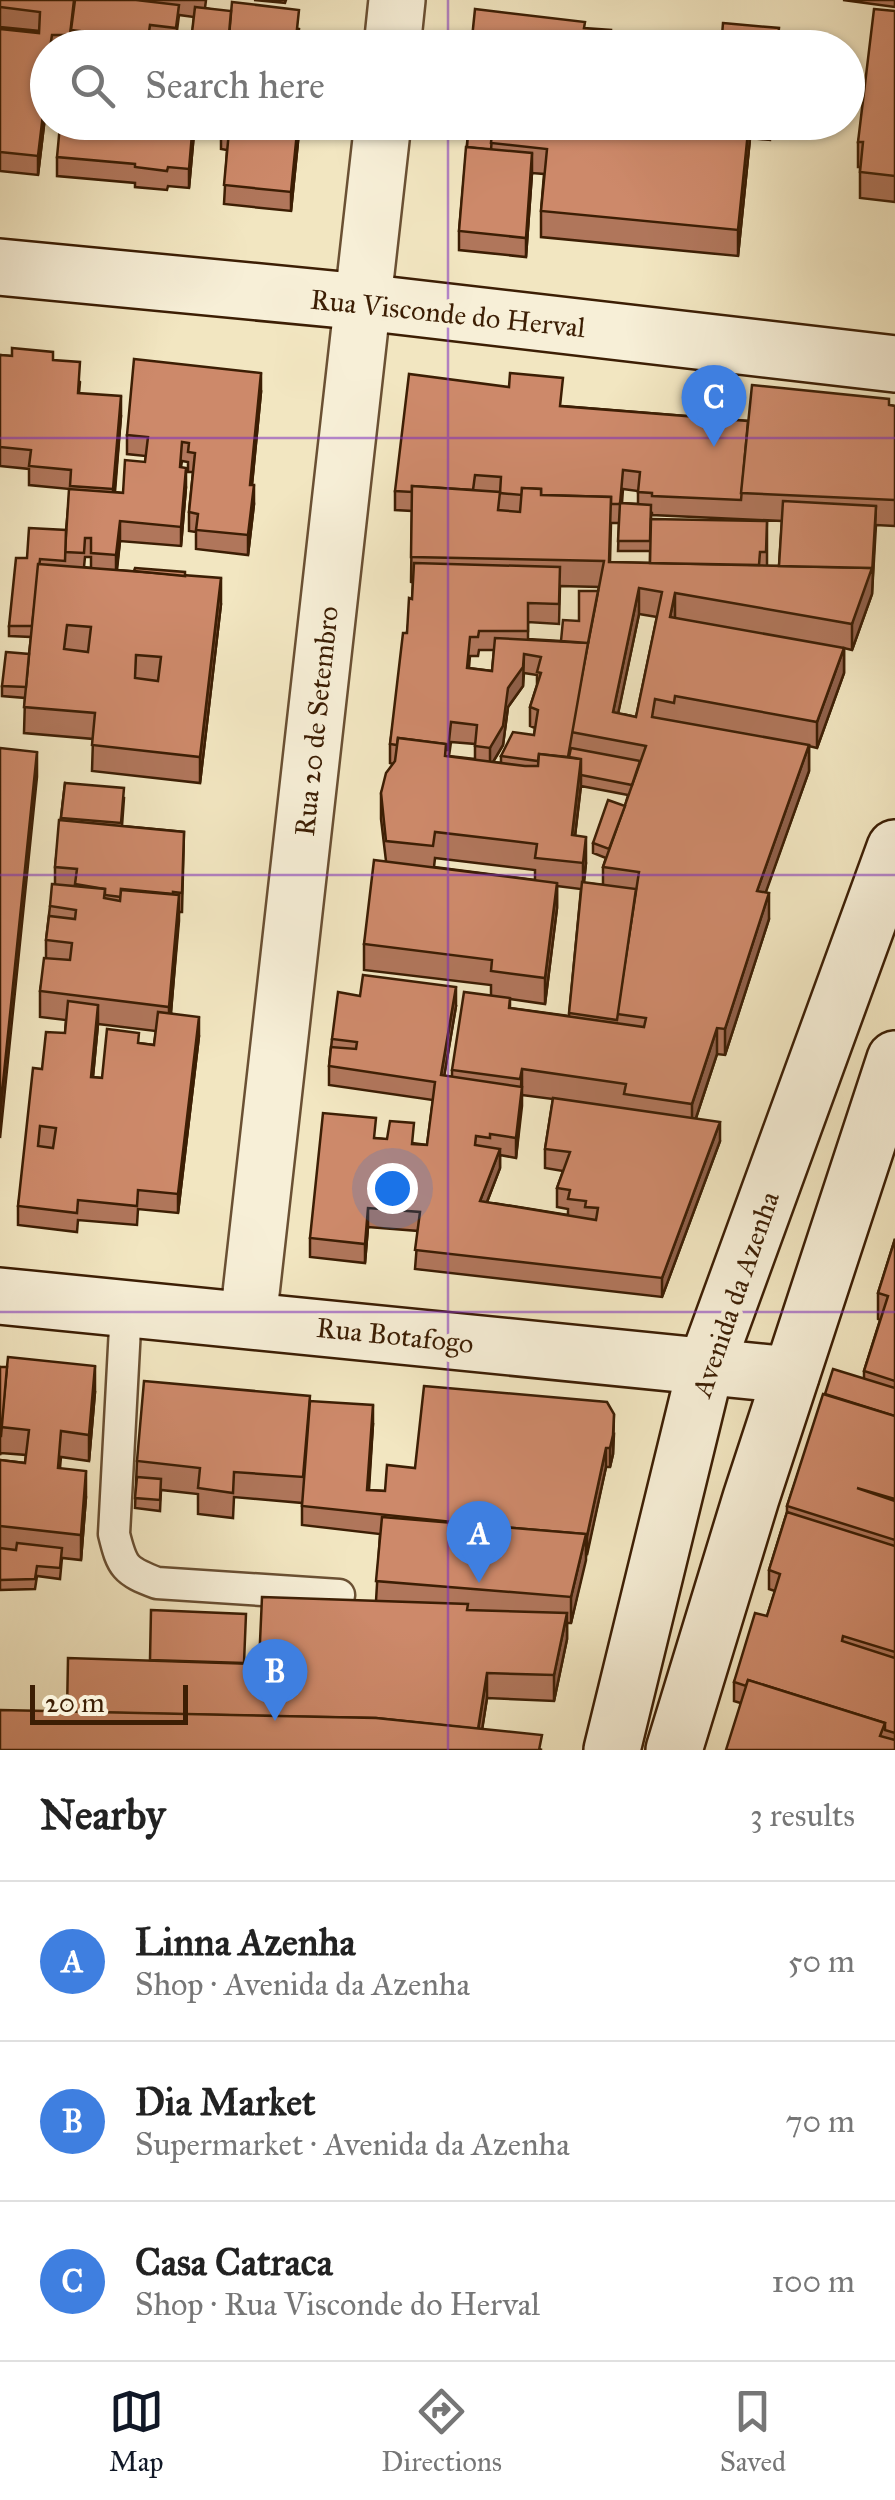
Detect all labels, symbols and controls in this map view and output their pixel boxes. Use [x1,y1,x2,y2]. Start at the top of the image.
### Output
search box [30,30,865,140]
icon: search [65,58,120,113]
text: Search here [145,62,325,108]
street label: Rua Visconde do Herval [309,282,588,345]
pin: C [682,364,746,447]
street label: Rua 20 de Setembro [287,604,346,838]
your location [367,1163,418,1214]
street label: Avenida da Azenha [684,1187,787,1402]
street label: Rua Botafogo [315,1310,475,1361]
pin: A [446,1500,512,1583]
pin: B [242,1638,308,1721]
scale bar [30,1680,188,1724]
text: 20 m [45,1685,105,1720]
text: Nearby [40,1789,165,1841]
text: 3 results [750,1796,855,1835]
text: Linna Azenha [135,1919,356,1965]
text: A [62,1942,83,1981]
text: 50 m [788,1942,855,1981]
text: Shop · Avenida da Azenha [135,1965,470,2004]
text: Dia Market [135,2079,315,2125]
text: B [62,2102,83,2141]
text: 70 m [786,2102,855,2141]
text: Supermarket · Avenida da Azenha [135,2125,570,2164]
text: Casa Catraca [135,2239,333,2285]
text: C [62,2262,83,2301]
text: 100 m [771,2262,855,2301]
text: Shop · Rua Visconde do Herval [135,2285,540,2324]
tab: Map [109,2384,164,2479]
tab: Directions [381,2384,502,2479]
tab: Saved [720,2384,786,2479]

